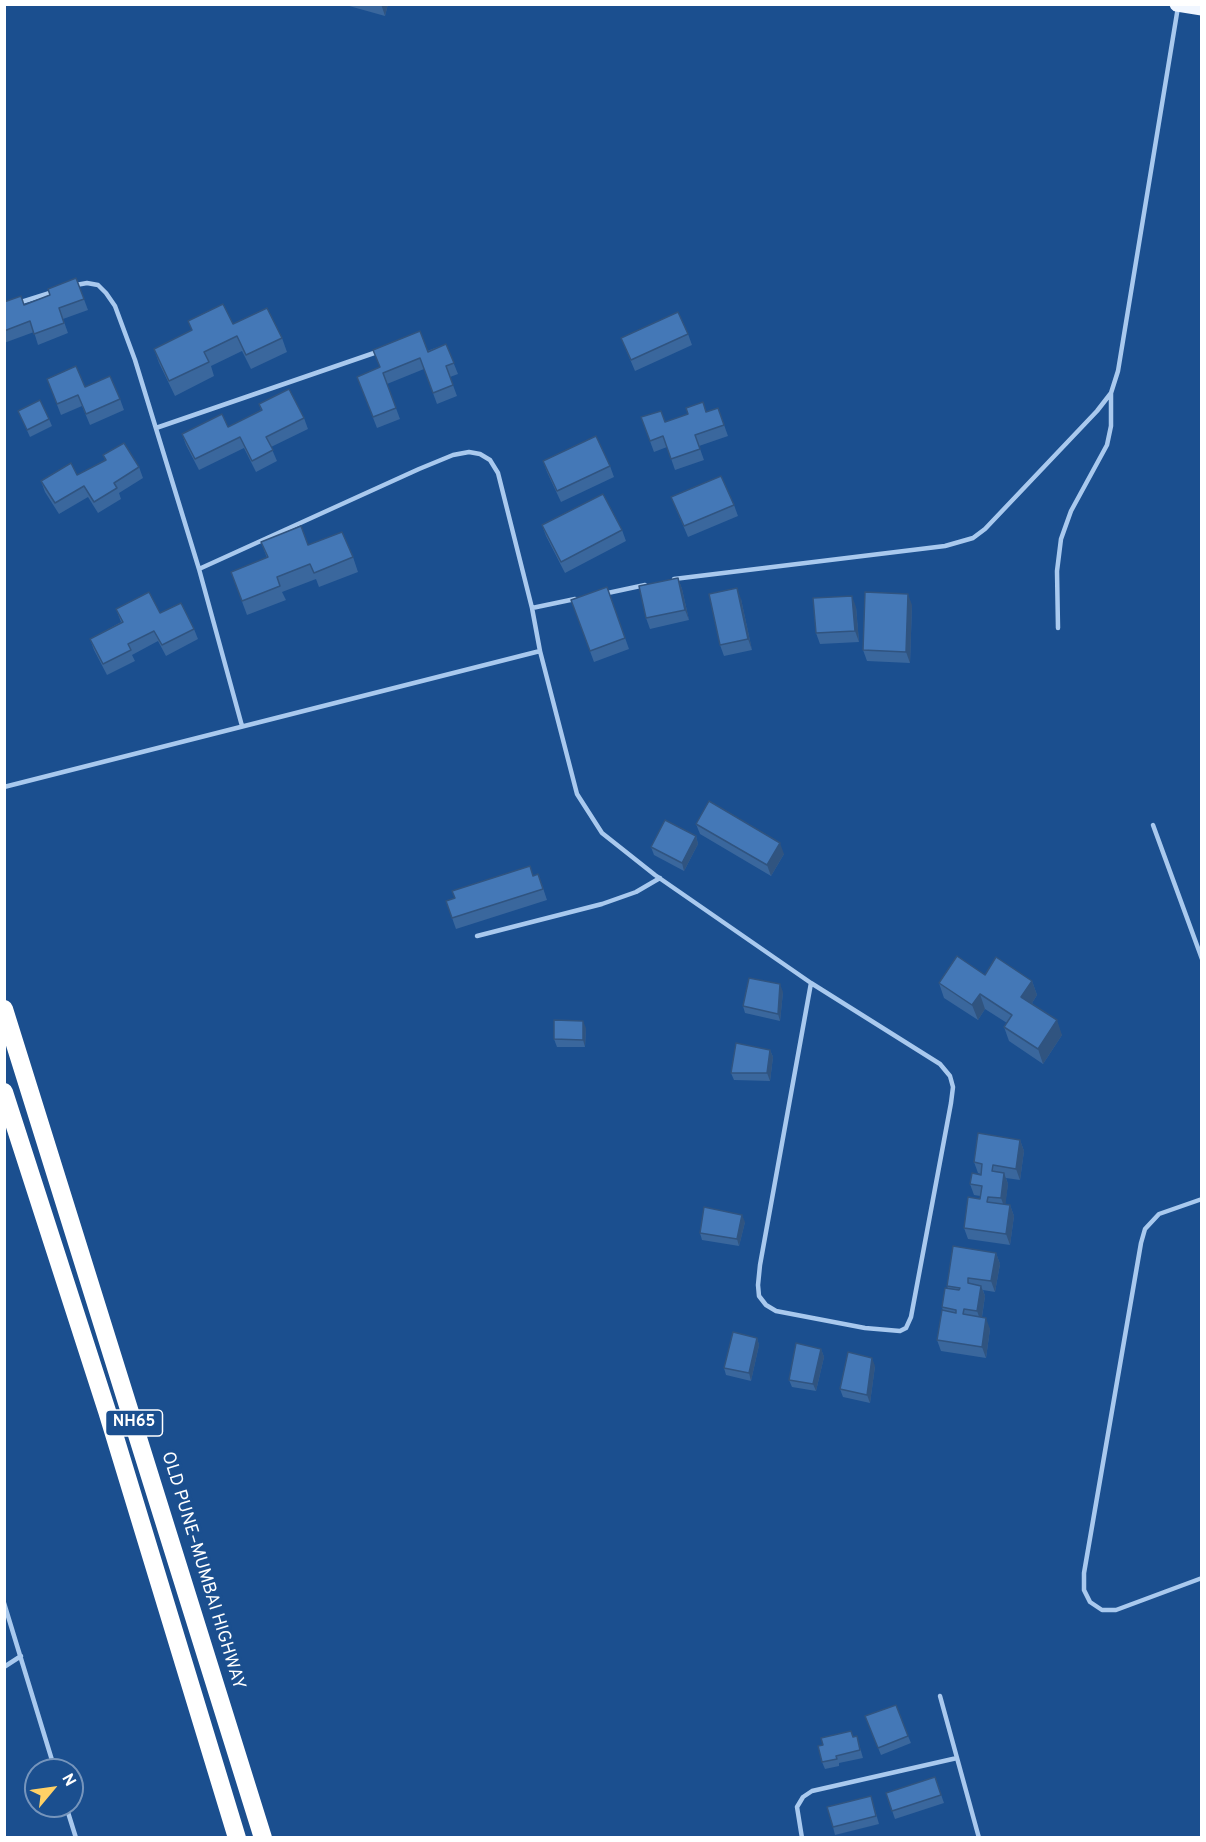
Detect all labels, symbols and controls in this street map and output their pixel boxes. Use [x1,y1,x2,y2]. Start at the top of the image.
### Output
road number: NH65 [106,1410,162,1436]
street label: OLD PUNE–MUMBAI HIGHWAY [155,1449,249,1693]
north arrow [24,1758,84,1818]
text: N [56,1770,80,1790]

